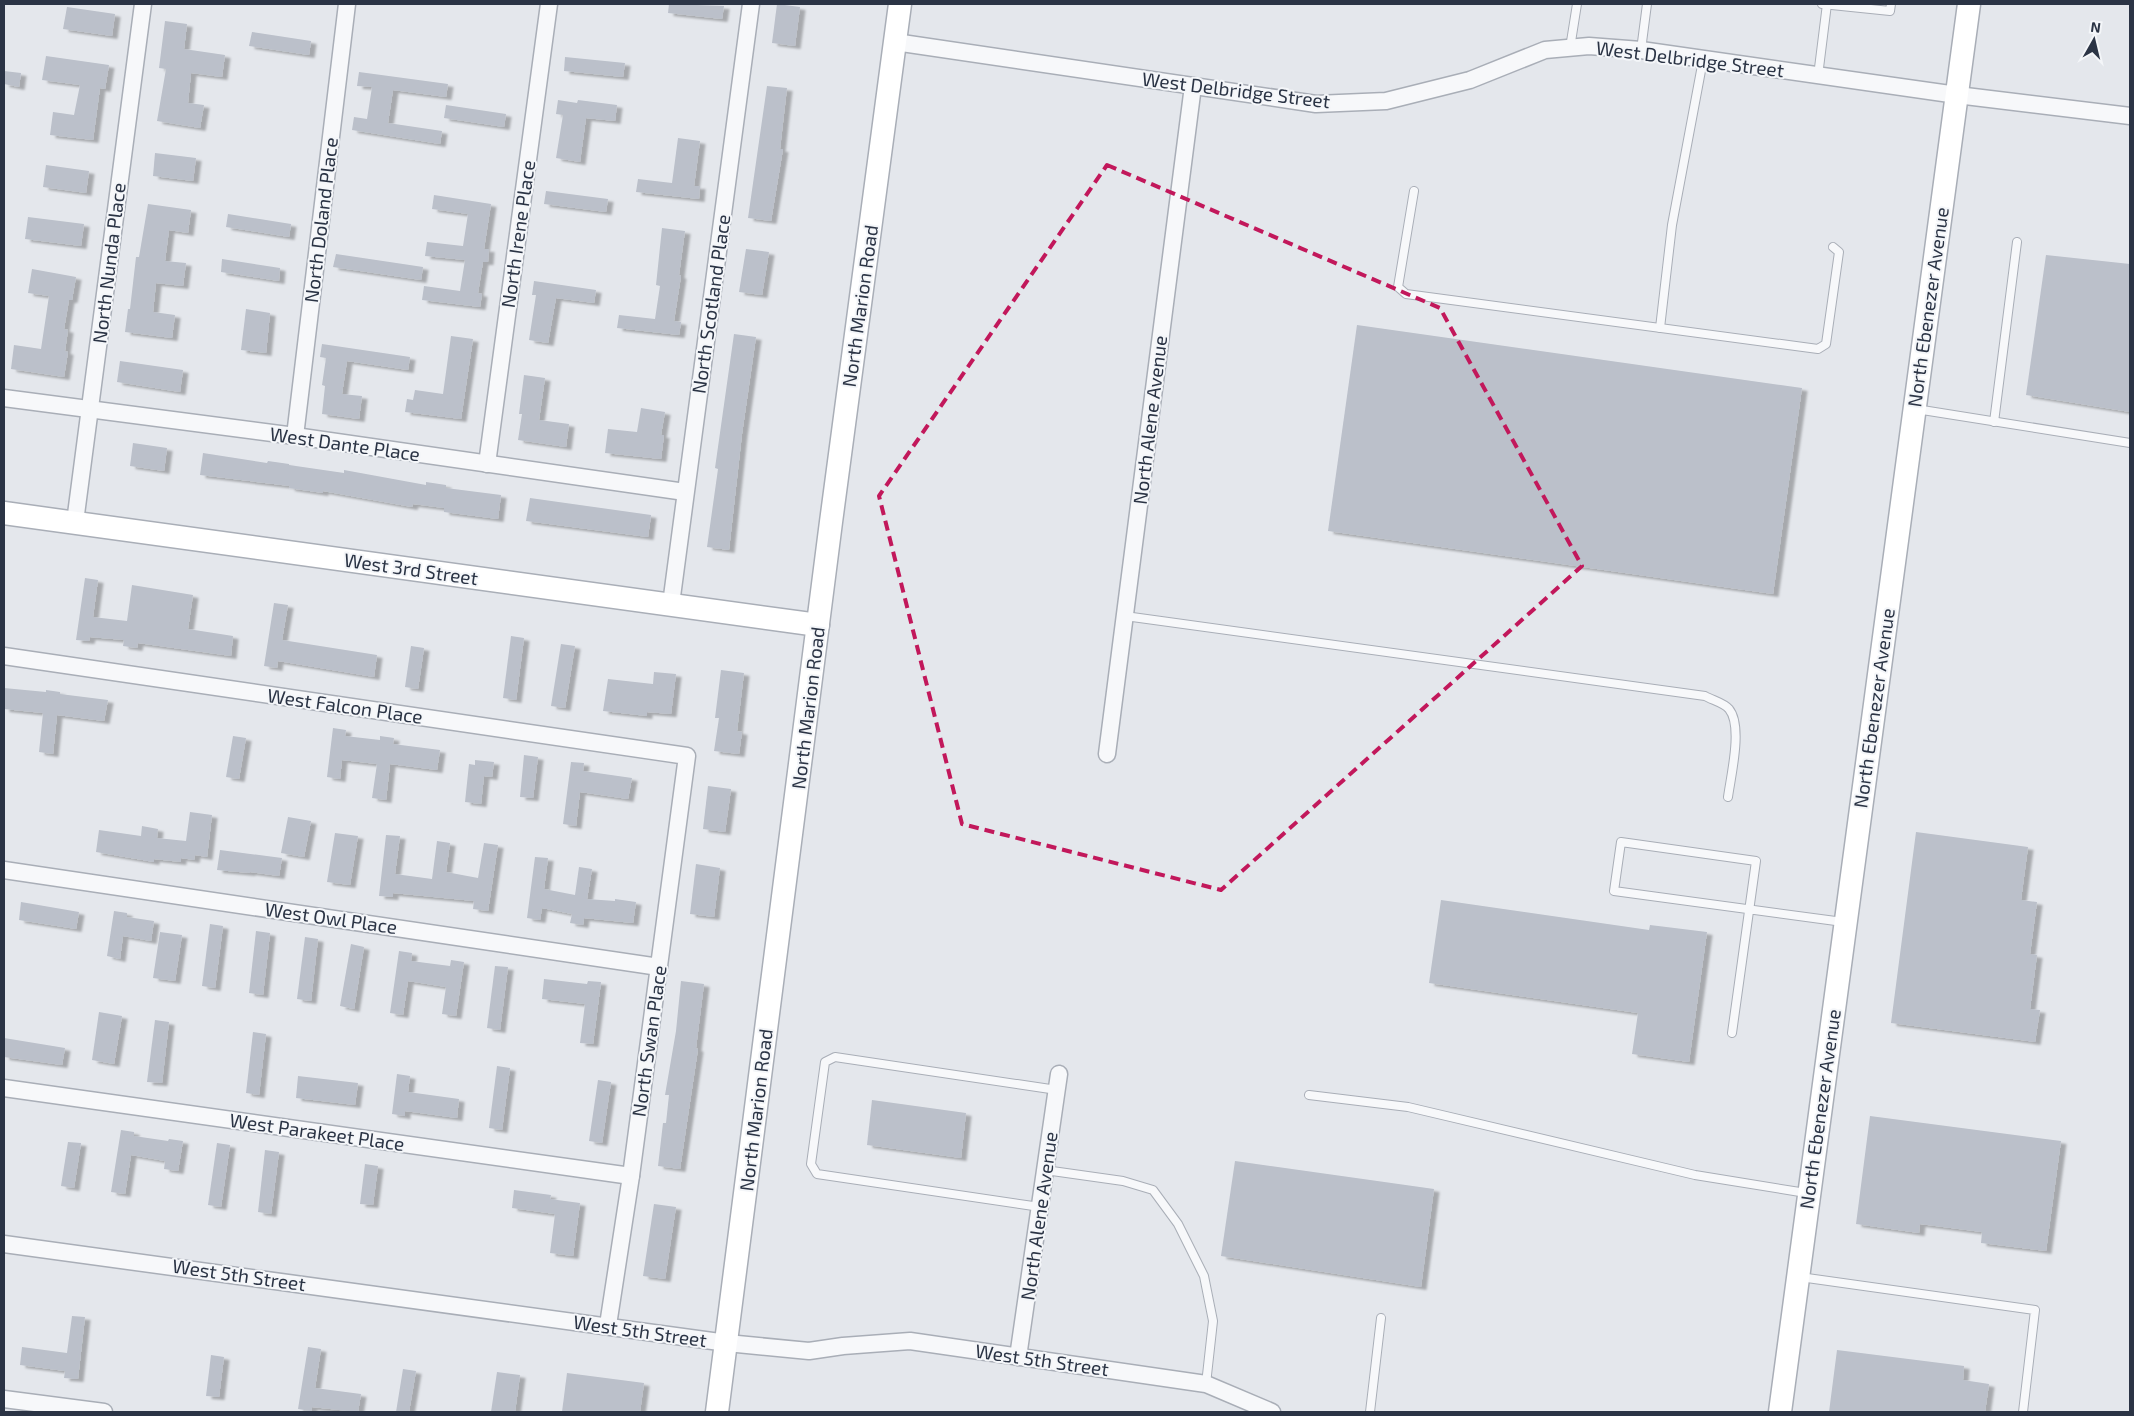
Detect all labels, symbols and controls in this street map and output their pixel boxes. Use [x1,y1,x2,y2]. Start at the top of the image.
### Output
north arrow [2069,15,2119,65]
text: N [2090,18,2102,36]
street label: West Delbridge Street [1595,36,1785,81]
street label: West Delbridge Street [1141,67,1331,112]
street label: North Doland Place [299,136,342,304]
street label: North Irene Place [496,159,539,309]
street label: North Nunda Place [87,181,130,345]
street label: North Ebenezer Avenue [1902,205,1953,408]
street label: North Scotland Place [687,213,734,395]
street label: North Marion Road [837,223,882,389]
street label: North Alene Avenue [1128,334,1171,506]
street label: West Dante Place [269,422,422,465]
street label: West 3rd Street [343,548,479,589]
street label: North Ebenezer Avenue [1848,606,1899,809]
street label: North Marion Road [786,625,829,791]
street label: West Falcon Place [266,683,424,728]
street label: West Owl Place [263,897,399,938]
street label: North Swan Place [626,964,671,1118]
street label: North Ebenezer Avenue [1794,1007,1845,1210]
street label: North Marion Road [734,1027,777,1193]
street label: West Parakeet Place [228,1108,406,1155]
street label: North Alene Avenue [1015,1130,1062,1302]
street label: West 5th Street [171,1254,307,1295]
street label: West 5th Street [572,1310,708,1351]
street label: West 5th Street [974,1339,1110,1380]

